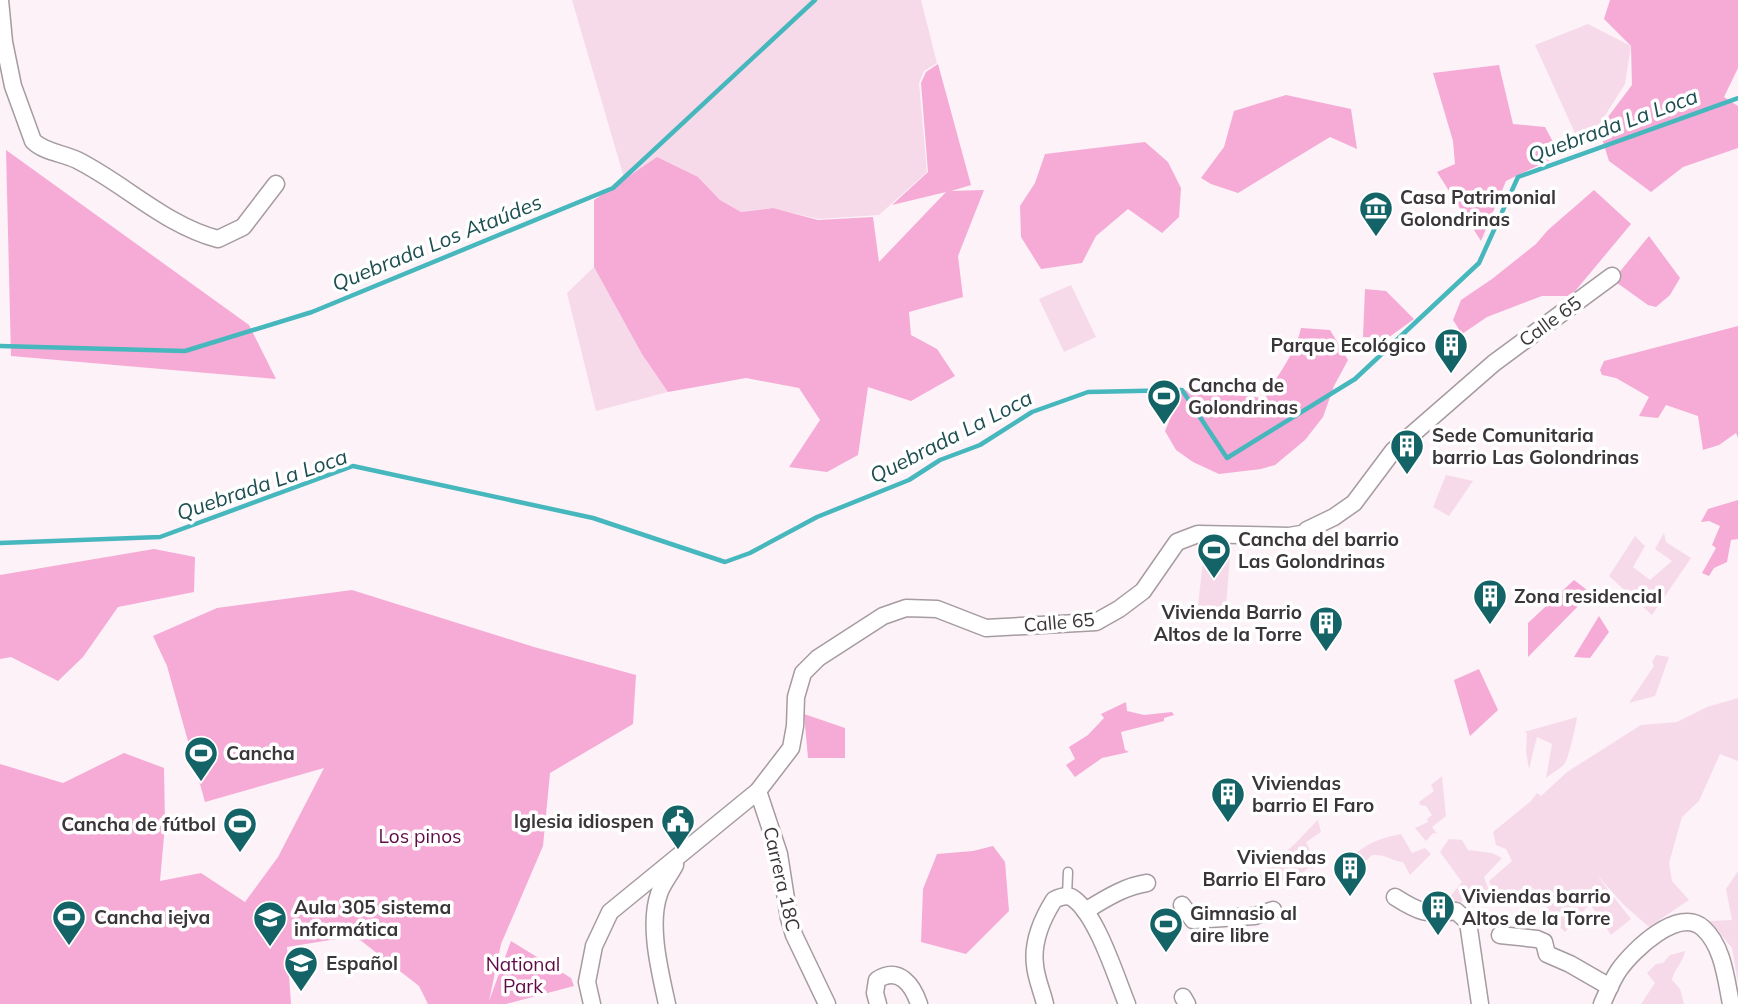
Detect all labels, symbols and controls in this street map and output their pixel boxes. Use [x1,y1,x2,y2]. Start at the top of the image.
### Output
water label: Quebrada La Loca [1524,82,1701,168]
place label: Casa Patrimonial Golondrinas [1400,185,1556,231]
water label: Quebrada Los Ataúdes [328,188,545,296]
museum icon: Casa Patrimonial Golondrinas [1357,189,1395,238]
street label: Calle 65 [1514,290,1586,352]
building icon: Parque Ecológico [1432,326,1470,375]
place label: Parque Ecológico [1270,333,1426,357]
place label: Cancha de Golondrinas [1188,373,1298,419]
sports icon: Cancha de Golondrinas [1145,377,1183,426]
water label: Quebrada La Loca [865,384,1036,488]
place label: Sede Comunitaria barrio Las Golondrinas [1432,423,1639,469]
building icon: Sede Comunitaria barrio Las Golondrinas [1388,427,1426,476]
water label: Quebrada La Loca [173,443,350,525]
place label: Cancha del barrio Las Golondrinas [1238,527,1399,573]
sports icon: Cancha del barrio Las Golondrinas [1195,531,1233,580]
building icon: Zona residencial [1471,577,1509,626]
place label: Zona residencial [1514,584,1662,608]
place label: Vivienda Barrio Altos de la Torre [1154,600,1302,646]
building icon: Vivienda Barrio Altos de la Torre [1307,604,1345,653]
street label: Calle 65 [1022,607,1096,637]
sports icon: Cancha [182,734,220,783]
place label: Cancha [226,741,295,765]
place label: Viviendas barrio El Faro [1251,771,1374,817]
building icon: Viviendas barrio El Faro [1209,775,1247,824]
public building icon: Iglesia idiospen [659,802,697,851]
sports icon: Cancha de fútbol [221,805,259,854]
place label: Iglesia idiospen [514,809,654,833]
place label: Cancha de fútbol [61,812,216,836]
park label: Los pinos [379,824,461,848]
street label: Carrera 18C [758,824,806,934]
place label: Viviendas Barrio El Faro [1202,845,1326,891]
building icon: Viviendas Barrio El Faro [1331,849,1369,898]
place label: Viviendas barrio Altos de la Torre [1461,884,1611,930]
building icon: Viviendas barrio Altos de la Torre [1419,888,1457,937]
place label: Aula 305 sistema informática [294,895,451,941]
sports icon: Cancha iejva [50,898,88,947]
school or university icon: Aula 305 sistema informática [251,899,289,948]
place label: Gimnasio al aire libre [1190,901,1297,947]
place label: Cancha iejva [94,905,210,929]
sports icon: Gimnasio al aire libre [1147,905,1185,954]
school or university icon: Español [282,944,320,993]
place label: Español [326,951,398,975]
park label: National Park [486,952,560,998]

